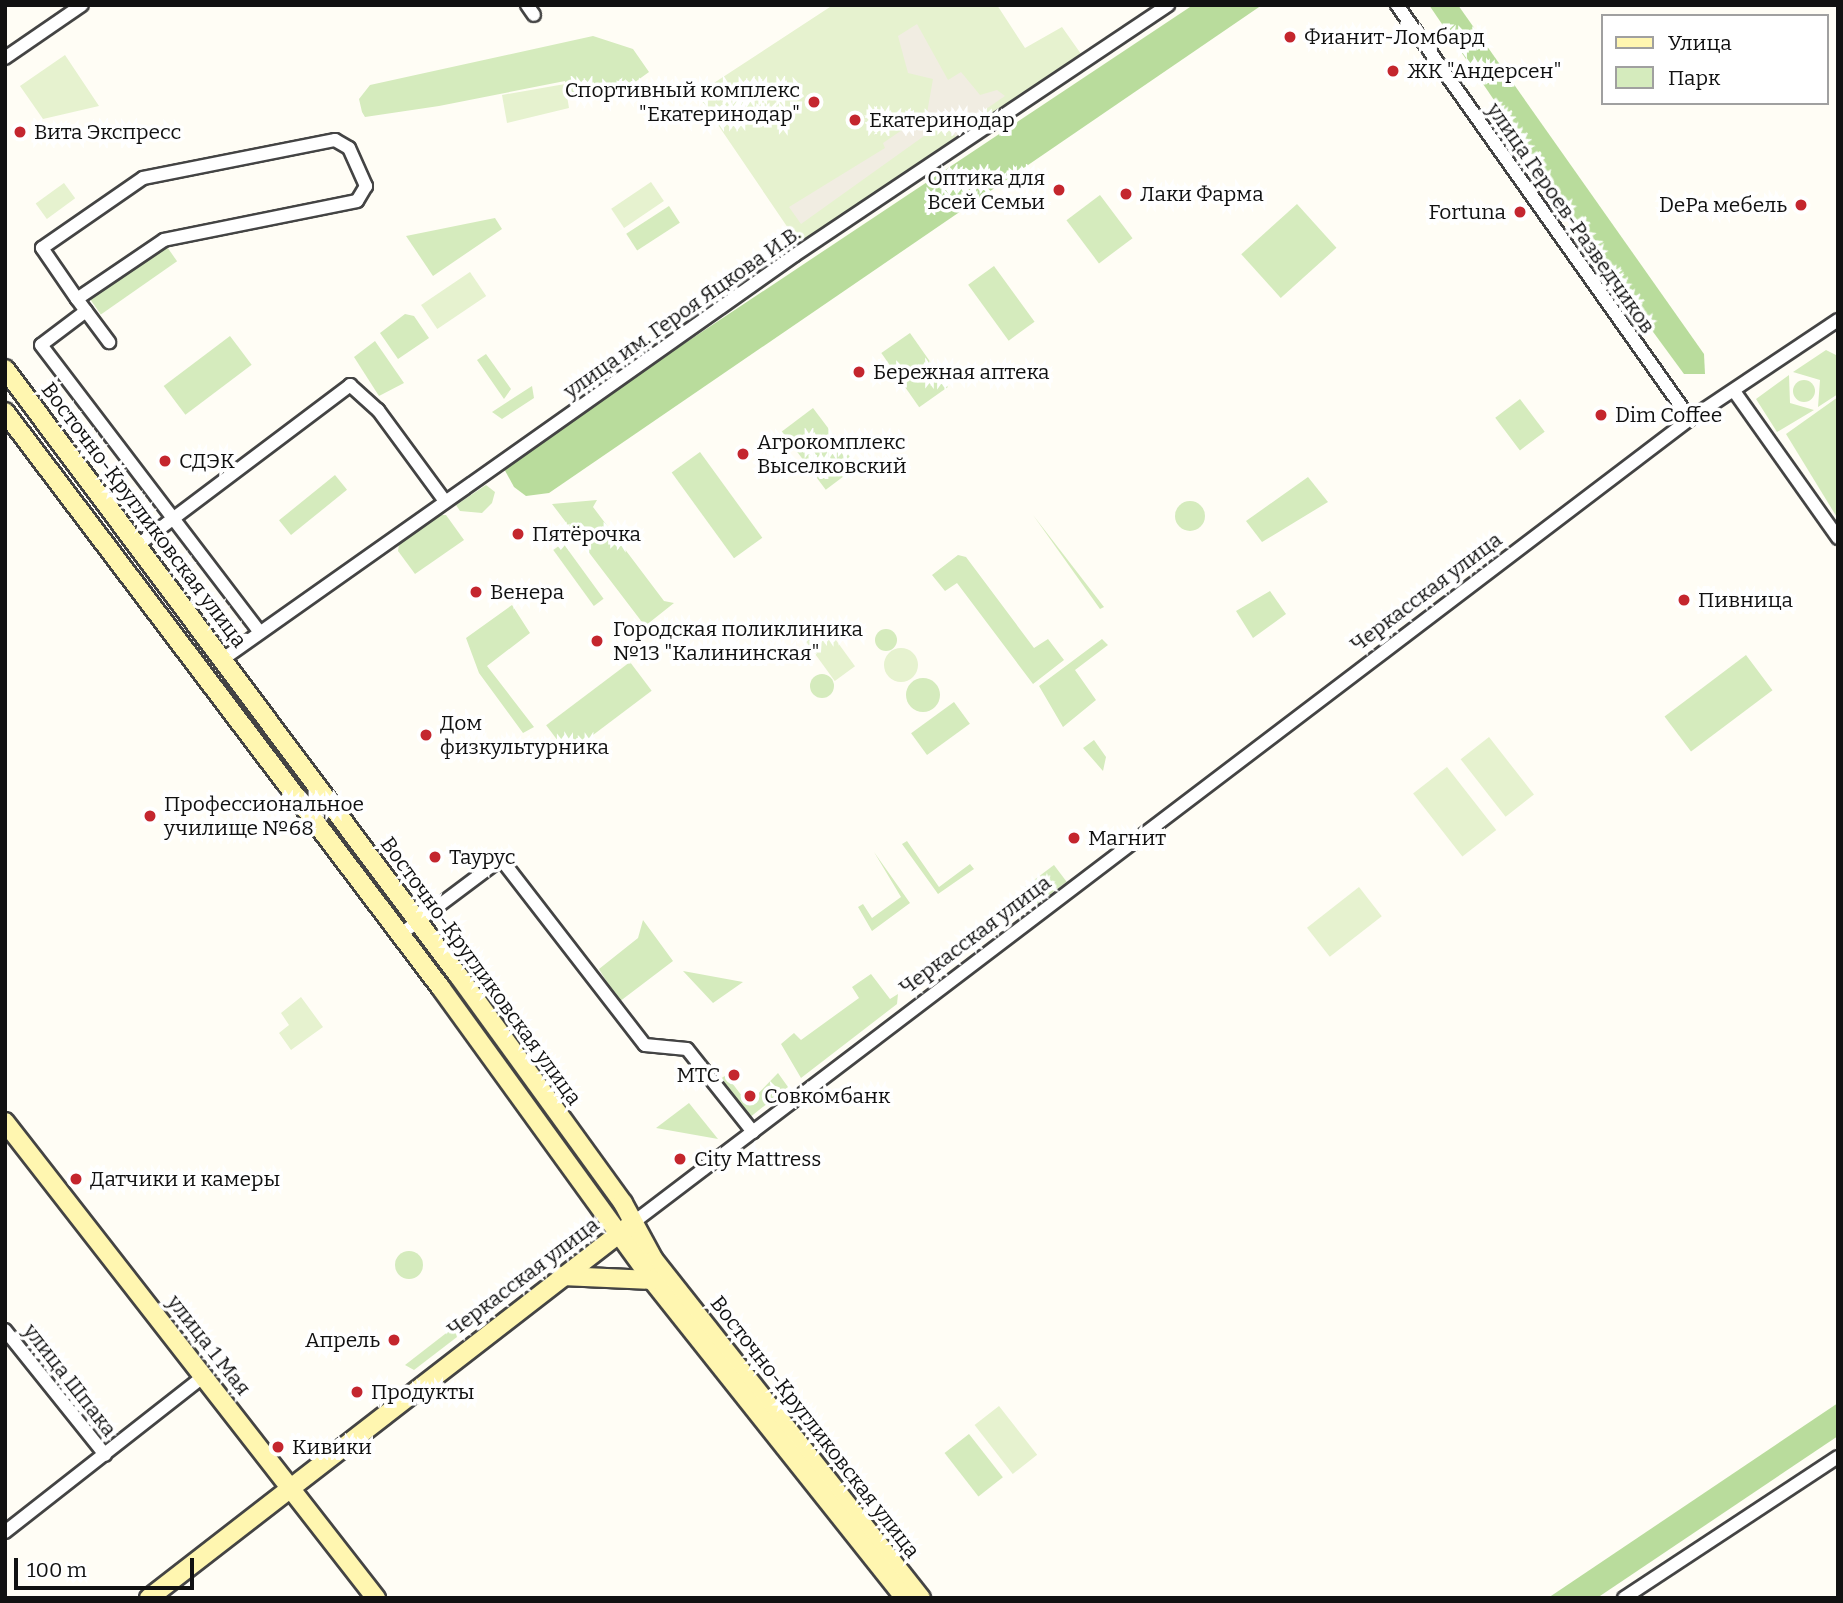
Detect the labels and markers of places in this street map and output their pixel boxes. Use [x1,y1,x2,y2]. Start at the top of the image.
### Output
place label: Фианит-Ломбард [1304,24,1485,50]
marker: Фианит-Ломбард [1282,29,1298,45]
place label: ЖК "Андерсен" [1407,58,1561,84]
marker: ЖК "Андерсен" [1385,63,1401,79]
place label: Спортивный комплекс "Екатеринодар" [565,77,800,127]
marker: Спортивный комплекс "Екатеринодар" [806,94,822,110]
place label: Екатеринодар [869,107,1015,133]
marker: Екатеринодар [847,112,863,128]
place label: Вита Экспресс [34,119,181,145]
marker: Вита Экспресс [12,124,28,140]
place label: Оптика для Всей Семьи [927,165,1045,215]
place label: Лаки Фарма [1140,181,1264,207]
marker: Оптика для Всей Семьи [1051,182,1067,198]
marker: Лаки Фарма [1118,186,1134,202]
place label: DePa мебель [1659,192,1787,218]
marker: DePa мебель [1793,197,1809,213]
place label: Fortuna [1428,199,1506,225]
marker: Fortuna [1512,204,1528,220]
place label: Бережная аптека [873,359,1050,385]
marker: Бережная аптека [851,364,867,380]
place label: Dim Coffee [1615,402,1722,428]
marker: Dim Coffee [1593,407,1609,423]
place label: Агрокомплекс Выселковский [757,429,907,479]
marker: Агрокомплекс Выселковский [735,446,751,462]
place label: СДЭК [179,448,235,474]
marker: СДЭК [157,453,173,469]
place label: Пятёрочка [532,521,641,547]
marker: Пятёрочка [510,526,526,542]
place label: Венера [490,579,564,605]
marker: Венера [468,584,484,600]
place label: Пивница [1698,587,1793,613]
marker: Пивница [1676,592,1692,608]
place label: Городская поликлиника №13 "Калининская" [613,616,863,666]
marker: Городская поликлиника №13 "Калининская" [587,631,607,651]
place label: Дом физкультурника [440,710,609,760]
marker: Дом физкультурника [418,727,434,743]
place label: Профессиональное училище №68 [164,791,364,841]
marker: Профессиональное училище №68 [142,808,158,824]
place label: Магнит [1088,825,1166,851]
marker: Магнит [1066,830,1082,846]
place label: Таурус [449,844,516,870]
marker: Таурус [427,849,443,865]
place label: МТС [676,1062,720,1088]
marker: МТС [726,1067,742,1083]
place label: Совкомбанк [764,1083,890,1109]
marker: Совкомбанк [742,1088,758,1104]
place label: City Mattress [694,1146,821,1172]
marker: City Mattress [672,1151,688,1167]
place label: Датчики и камеры [90,1166,280,1192]
marker: Датчики и камеры [68,1171,84,1187]
place label: Апрель [305,1327,380,1353]
marker: Апрель [386,1332,402,1348]
place label: Продукты [371,1379,475,1405]
marker: Продукты [349,1384,365,1400]
place label: Кивики [292,1434,372,1460]
marker: Кивики [270,1439,286,1455]

